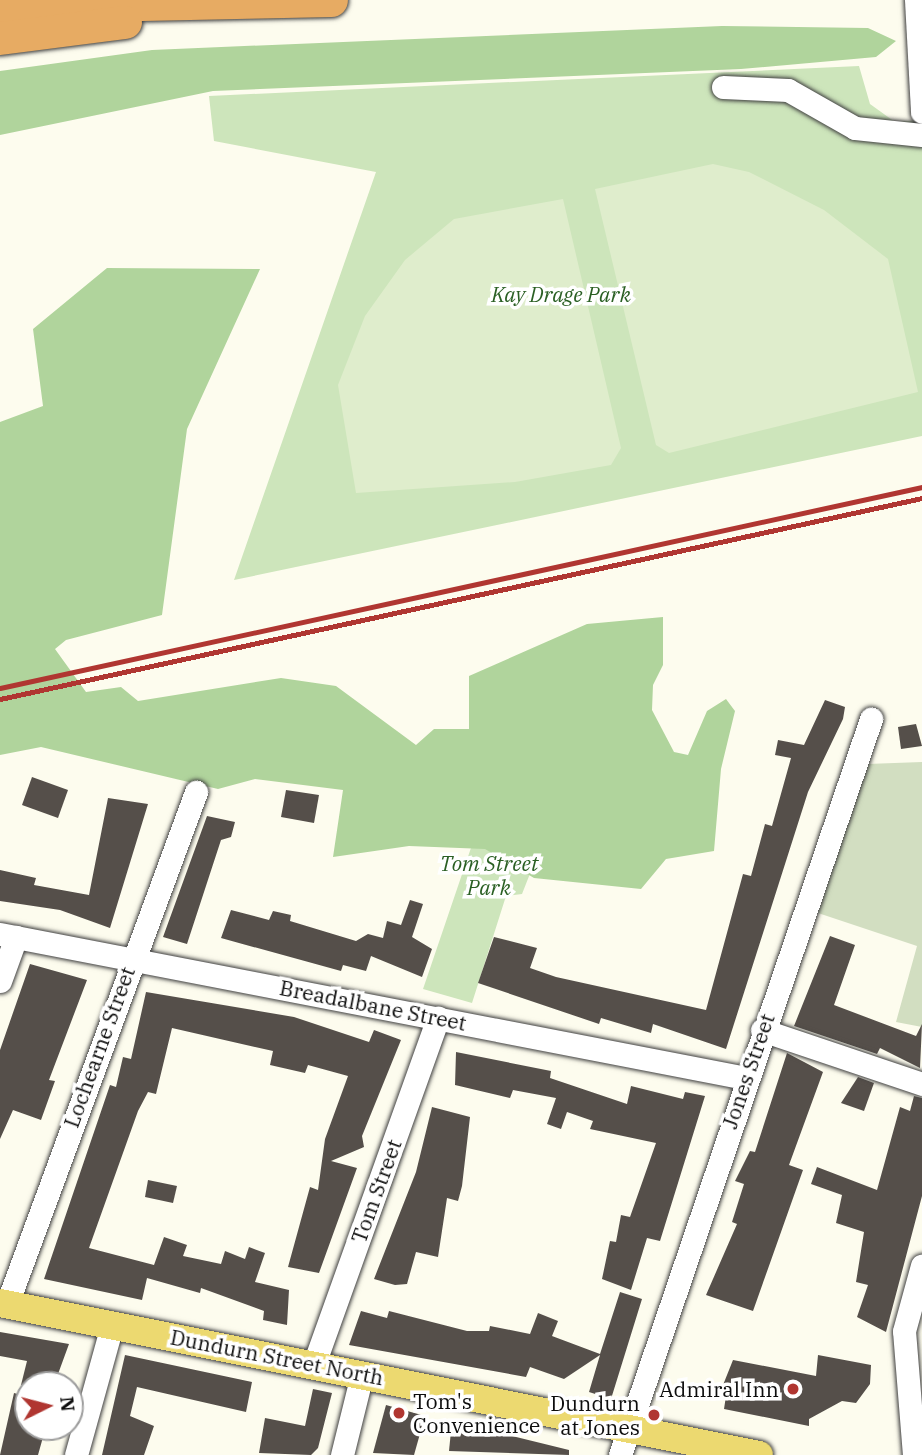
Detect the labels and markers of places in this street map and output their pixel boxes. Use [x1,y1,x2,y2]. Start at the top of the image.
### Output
place label: Admiral Inn [659,1376,779,1402]
marker: Admiral Inn [785,1381,801,1397]
place label: Tom's Convenience [413,1388,540,1438]
place label: Dundurn at Jones [550,1390,640,1440]
marker: Tom's Convenience [391,1405,407,1421]
marker: Dundurn at Jones [646,1407,662,1423]

